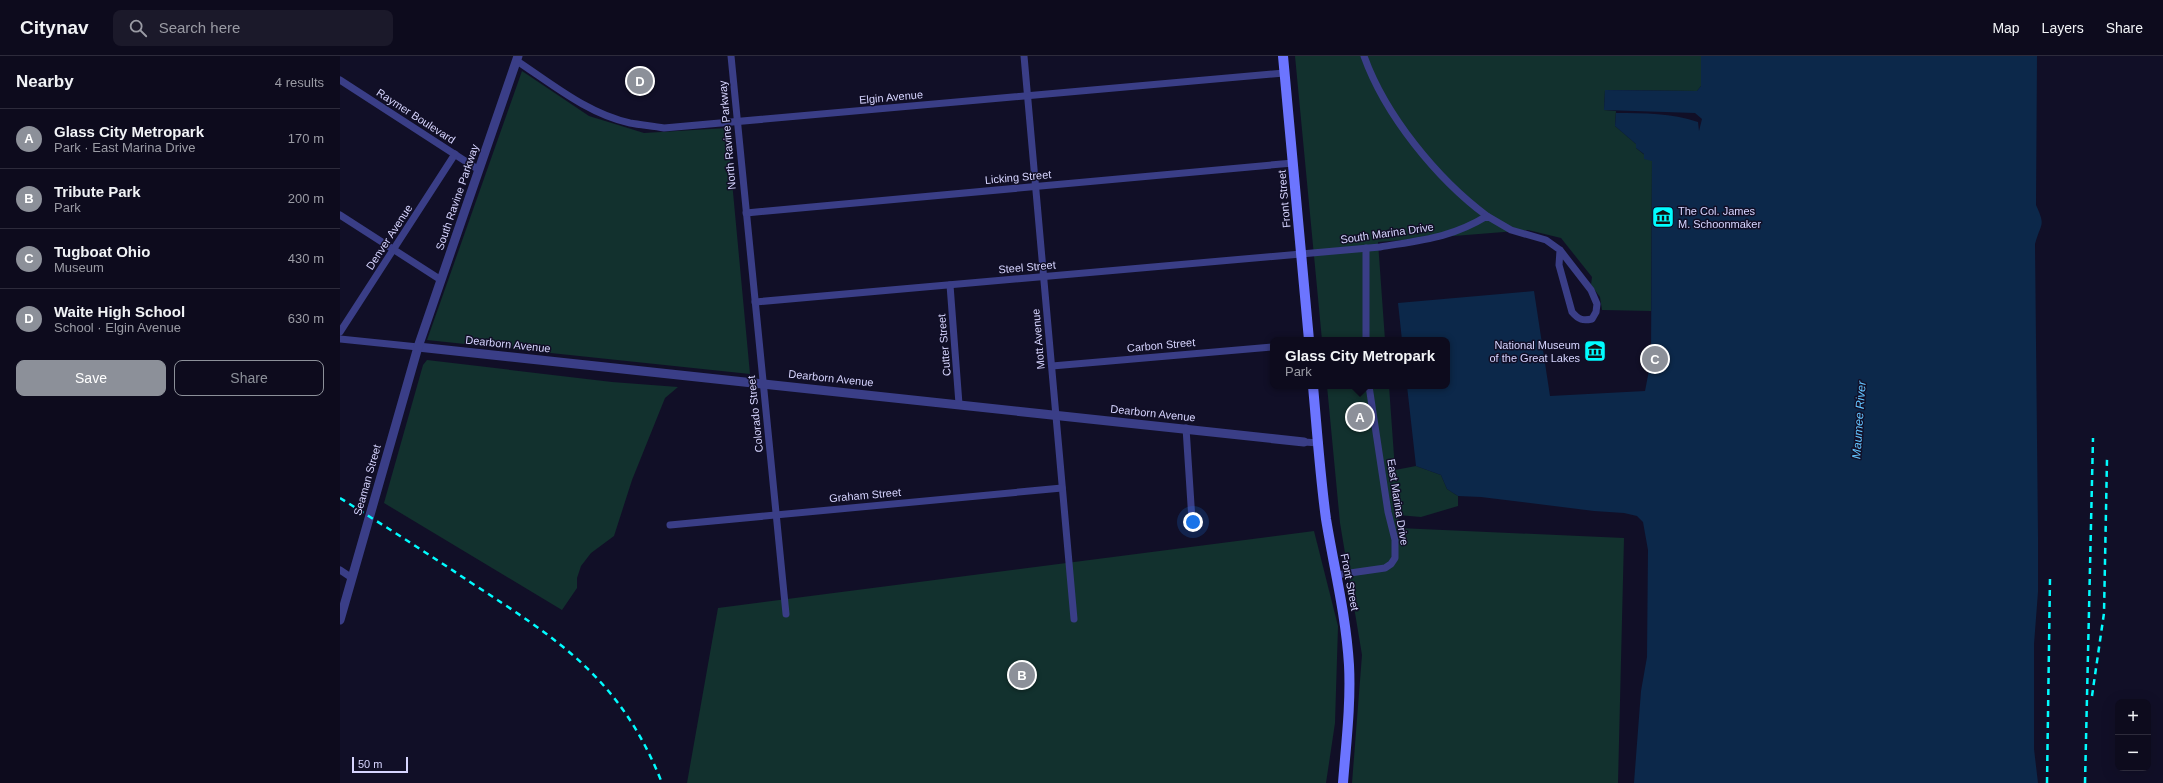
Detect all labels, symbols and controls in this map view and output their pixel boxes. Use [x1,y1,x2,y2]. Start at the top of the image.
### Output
search box [113,10,393,46]
text: Citynav [20,17,89,38]
icon: search [127,17,149,39]
text: Search here [159,19,240,36]
text: Map [1992,20,2020,36]
text: Layers [2042,20,2084,36]
text: Share [2106,20,2143,36]
pin: D [627,66,653,96]
text: Nearby [16,72,74,91]
text: 4 results [275,75,324,90]
street label: North Ravine Parkway [716,79,738,190]
street label: Raymer Boulevard [375,86,457,146]
street label: Elgin Avenue [859,88,923,106]
text: Glass City Metropark [54,123,204,140]
text: A [24,131,34,146]
text: 170 m [288,131,324,146]
text: Park · East Marina Drive [54,140,196,155]
street label: South Ravine Parkway [433,142,481,252]
street label: Licking Street [984,168,1052,186]
street label: Front Street [1275,170,1293,228]
text: Tribute Park [54,183,141,200]
text: B [24,191,34,206]
text: 200 m [288,191,324,206]
text: Park [54,200,81,215]
street label: Denver Avenue [364,202,414,272]
museum icon: The Col. James M. Schoonmaker [1650,204,1676,230]
place label: The Col. James M. Schoonmaker [1678,205,1761,230]
street label: South Marina Drive [1340,221,1434,245]
text: Tugboat Ohio [54,243,150,260]
text: C [24,251,34,266]
text: 430 m [288,251,324,266]
street label: Steel Street [998,259,1056,275]
text: Museum [54,260,104,275]
text: Waite High School [54,303,185,320]
street label: Mott Avenue [1029,308,1047,370]
text: D [24,311,34,326]
text: 630 m [288,311,324,326]
street label: Cutter Street [935,313,953,377]
text: School · Elgin Avenue [54,320,181,335]
street label: Dearborn Avenue [465,334,551,354]
street label: Carbon Street [1126,336,1196,354]
popup [1270,337,1450,389]
museum icon: National Museum of the Great Lakes [1582,338,1608,364]
place label: National Museum of the Great Lakes [1490,339,1580,364]
pin: C [1642,344,1668,374]
text: Glass City Metropark [1285,347,1435,364]
button: Save [16,360,166,396]
button: Share [174,360,324,396]
text: Park [1285,364,1312,379]
street label: Dearborn Avenue [788,368,874,388]
street label: Colorado Street [745,375,765,453]
water label: Maumee River [1849,380,1869,459]
pin: A [1347,402,1373,432]
street label: Dearborn Avenue [1110,403,1196,423]
street label: Seaman Street [351,443,383,517]
street label: East Marina Drive [1385,458,1411,546]
street label: Graham Street [829,486,901,504]
your location [1183,512,1203,532]
street label: Front Street [1339,552,1361,612]
pin: B [1009,660,1035,690]
map controls [2115,699,2151,771]
button: + [2115,699,2151,735]
button: − [2115,735,2151,771]
scale bar [352,755,408,774]
text: 50 m [358,758,382,770]

